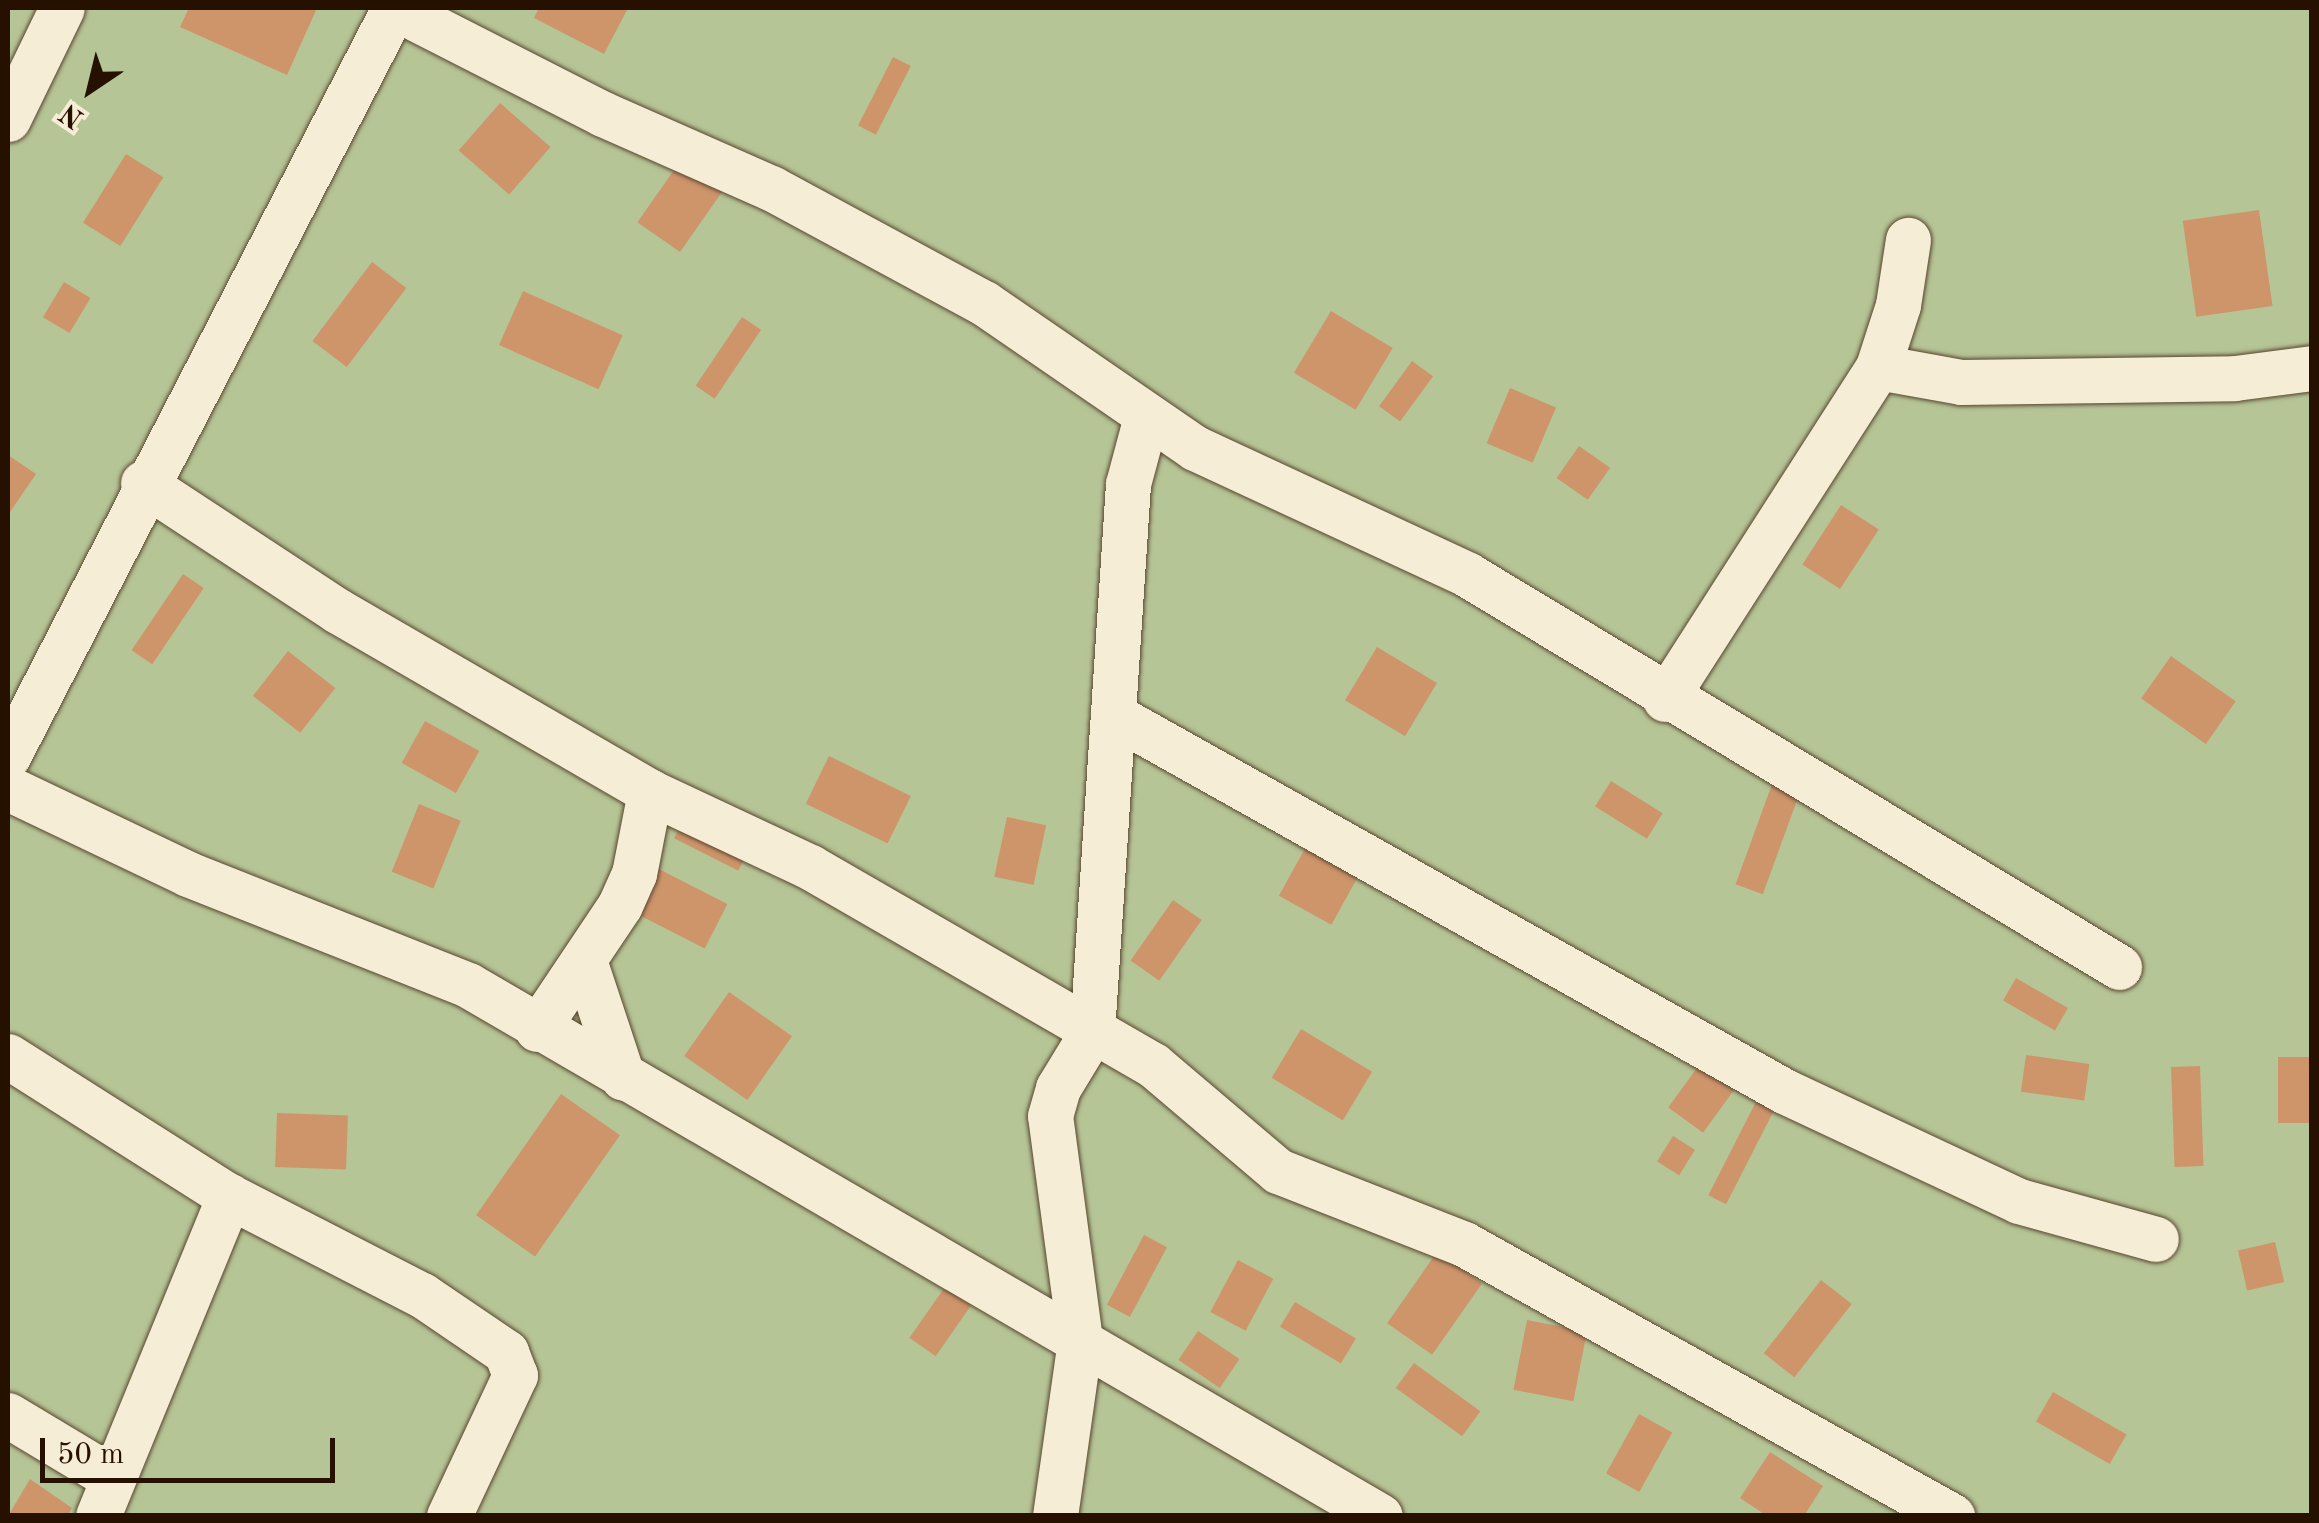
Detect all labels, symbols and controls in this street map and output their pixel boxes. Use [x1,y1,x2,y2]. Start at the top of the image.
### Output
north arrow [40,40,140,140]
text: N [56,97,90,132]
scale bar [45,1418,340,1480]
text: 50 m [57,1440,124,1470]

